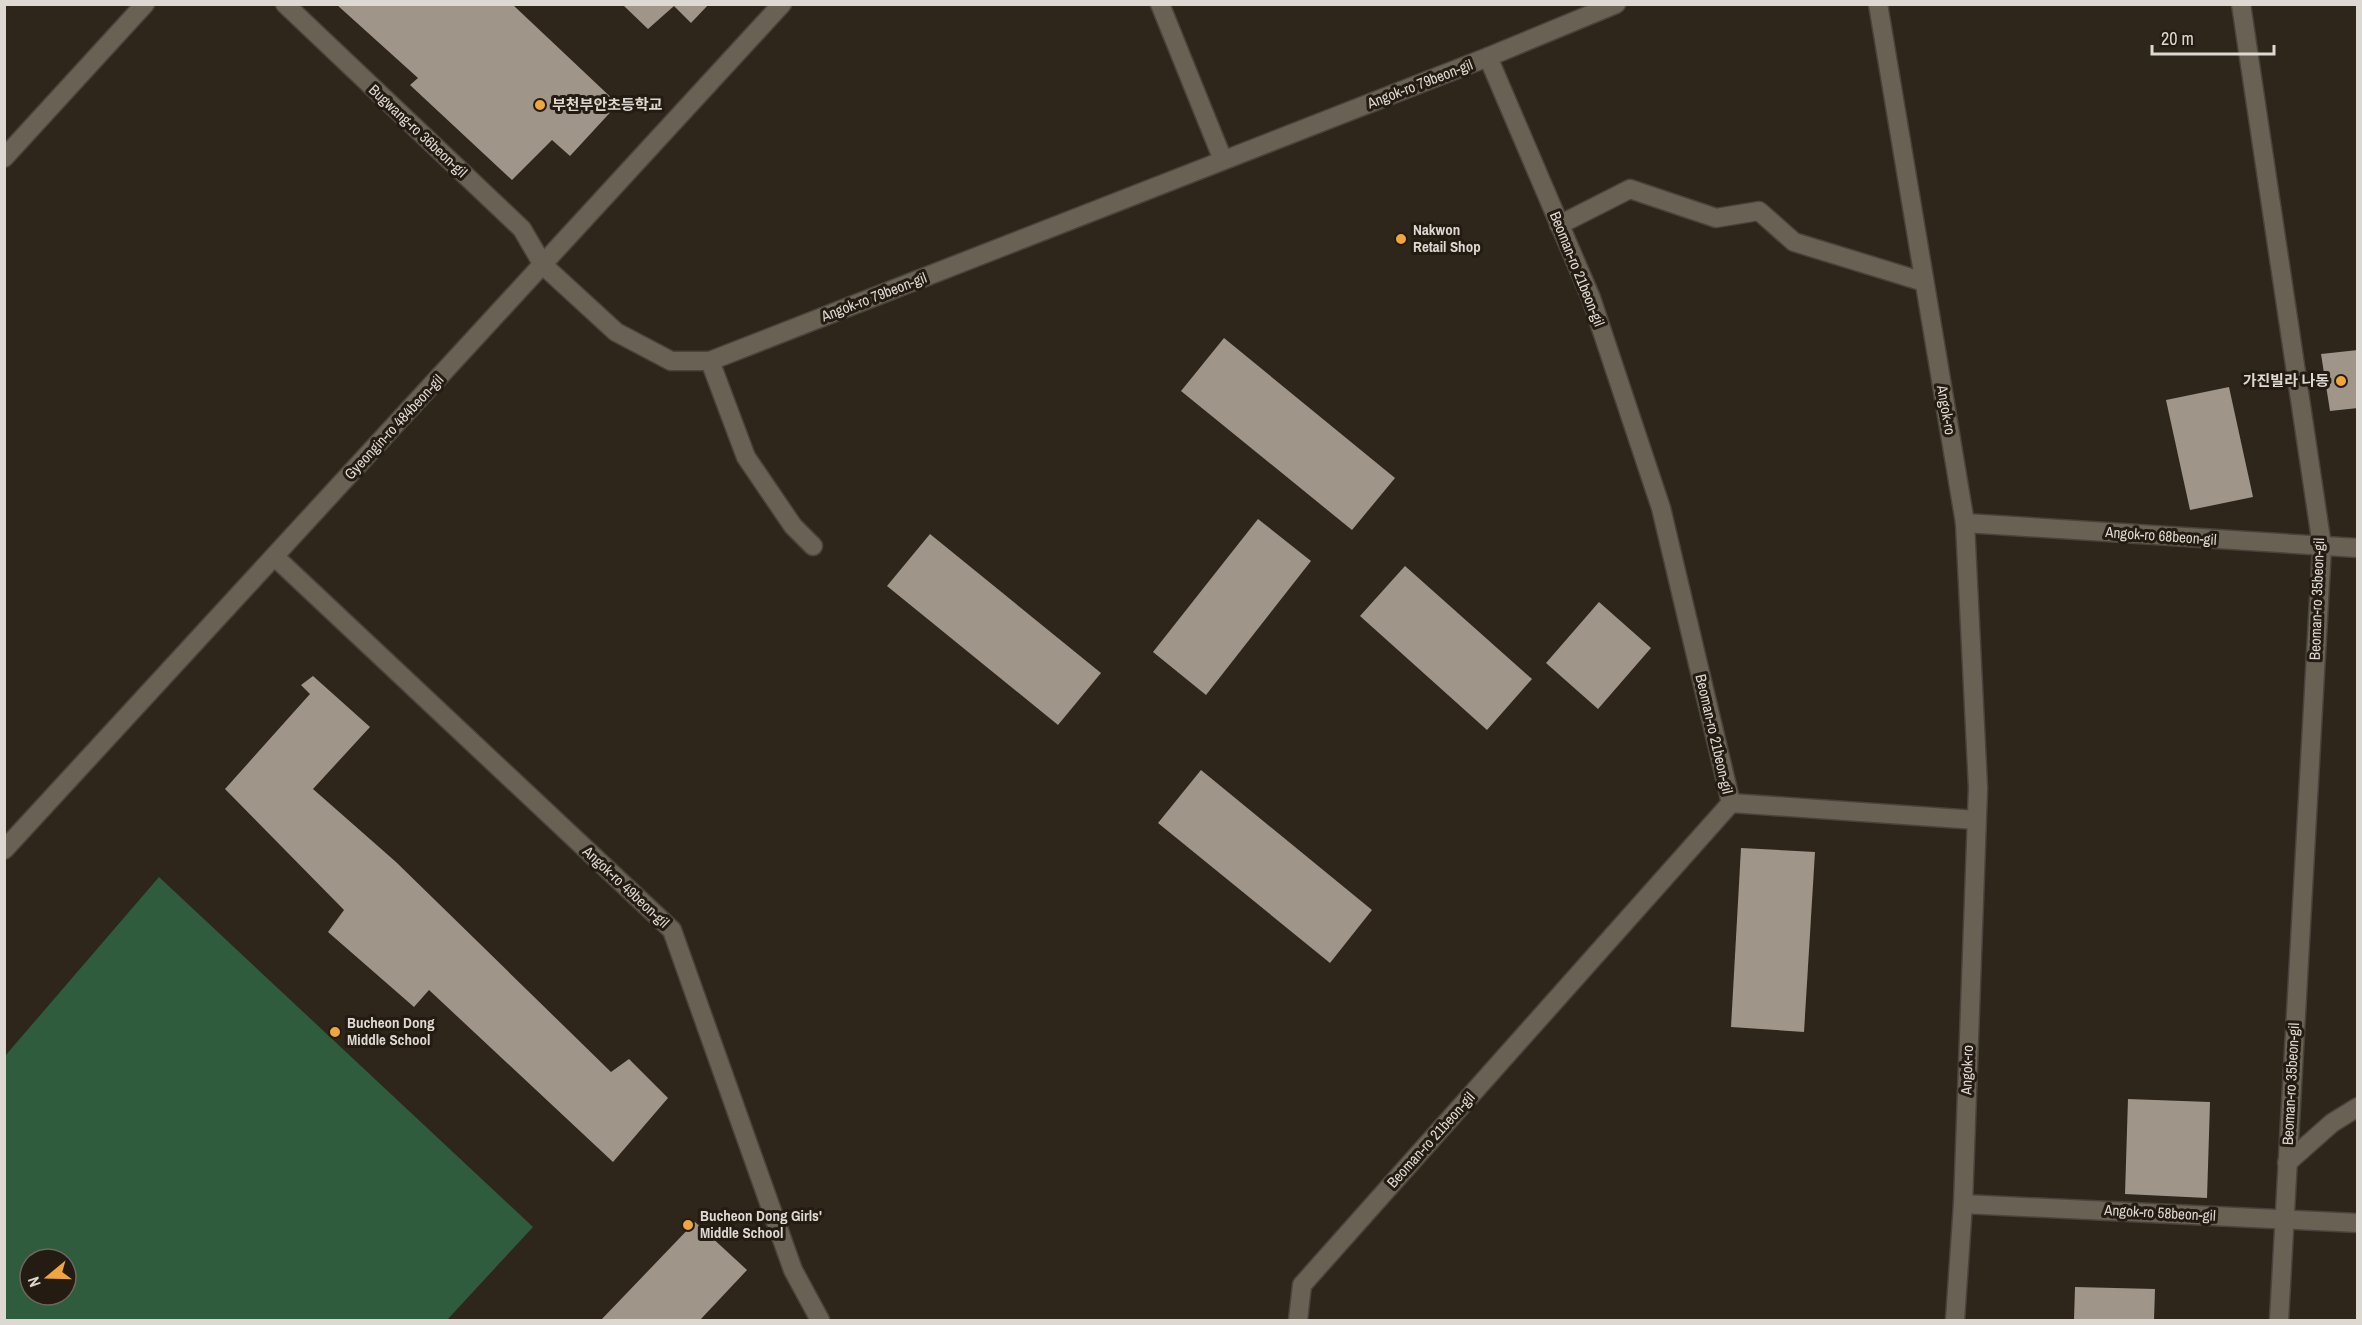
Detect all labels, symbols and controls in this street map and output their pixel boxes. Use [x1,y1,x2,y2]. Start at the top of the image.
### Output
scale bar [2152,18,2274,56]
text: 20 m [2161,26,2194,51]
street label: Angok-ro 79beon-gil [1363,54,1476,114]
street label: Bugwang-ro 36beon-gil [364,79,472,182]
place label: 부천부안초등학교 [552,94,663,115]
marker: 부천부안초등학교 [533,98,547,112]
street label: Beoman-ro 21beon-gil [1545,208,1610,329]
place label: Nakwon Retail Shop [1413,219,1481,257]
marker: Nakwon Retail Shop [1394,232,1408,246]
street label: Angok-ro 79beon-gil [817,267,930,327]
street label: Gyeongin-ro 484beon-gil [339,369,448,484]
place label: 가진빌라 나동 [2243,370,2329,391]
marker: 가진빌라 나동 [2334,374,2348,388]
street label: Angok-ro [1932,383,1961,436]
street label: Angok-ro 68beon-gil [2104,521,2217,550]
street label: Beoman-ro 35beon-gil [2304,537,2329,661]
street label: Beoman-ro 21beon-gil [1690,672,1738,796]
street label: Angok-ro 49beon-gil [578,840,674,932]
place label: Bucheon Dong Middle School [347,1012,435,1050]
street label: Beoman-ro 35beon-gil [2277,1022,2304,1146]
marker: Bucheon Dong Middle School [328,1025,342,1039]
street label: Angok-ro [1955,1045,1978,1096]
street label: Beoman-ro 21beon-gil [1382,1087,1479,1192]
street label: Angok-ro 58beon-gil [2103,1199,2216,1226]
place label: Bucheon Dong Girls' Middle School [700,1205,822,1243]
marker: Bucheon Dong Girls' Middle School [681,1218,695,1232]
north arrow [18,1247,78,1307]
text: N [22,1274,46,1290]

